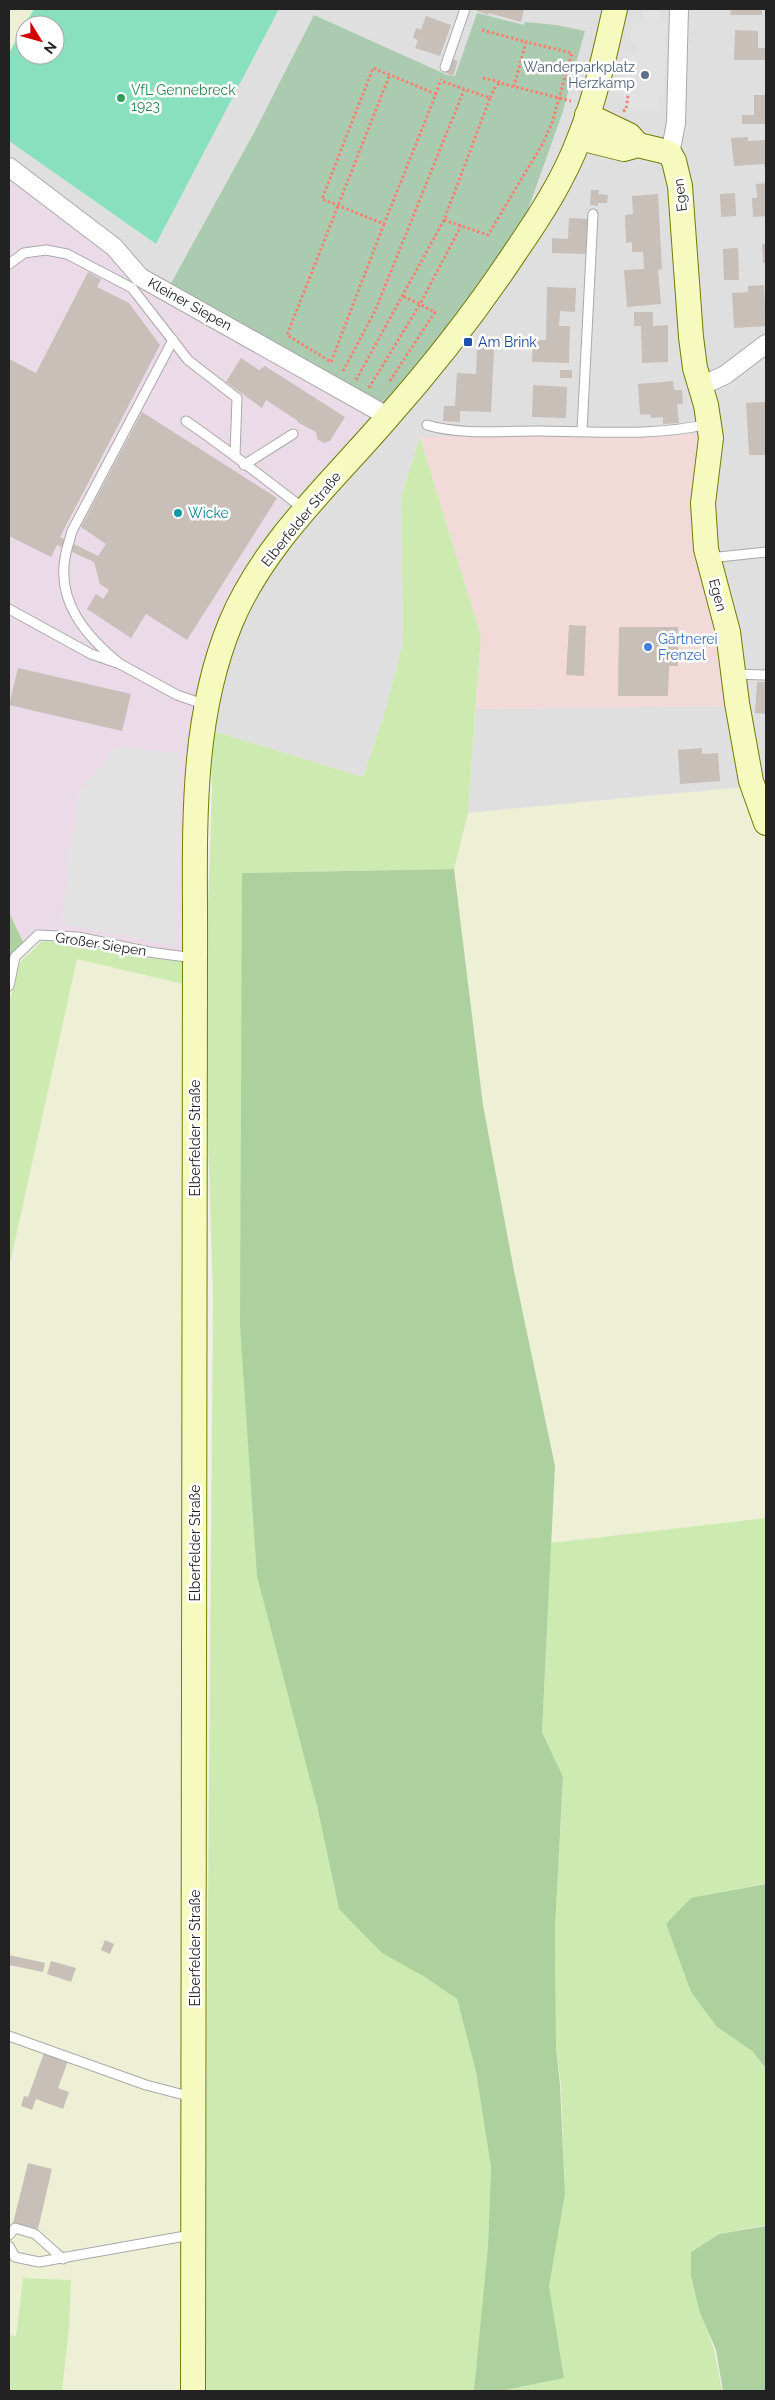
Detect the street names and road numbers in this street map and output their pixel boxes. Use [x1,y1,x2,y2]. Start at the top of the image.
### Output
street label: Egen [670,177,690,213]
street label: Kleiner Siepen [145,274,235,334]
street label: Elberfelder Straße [258,468,344,570]
street label: Egen [706,577,730,613]
street label: Großer Siepen [54,929,148,959]
street label: Elberfelder Straße [187,1079,203,1197]
street label: Elberfelder Straße [187,1484,203,1602]
street label: Elberfelder Straße [187,1889,203,2007]

